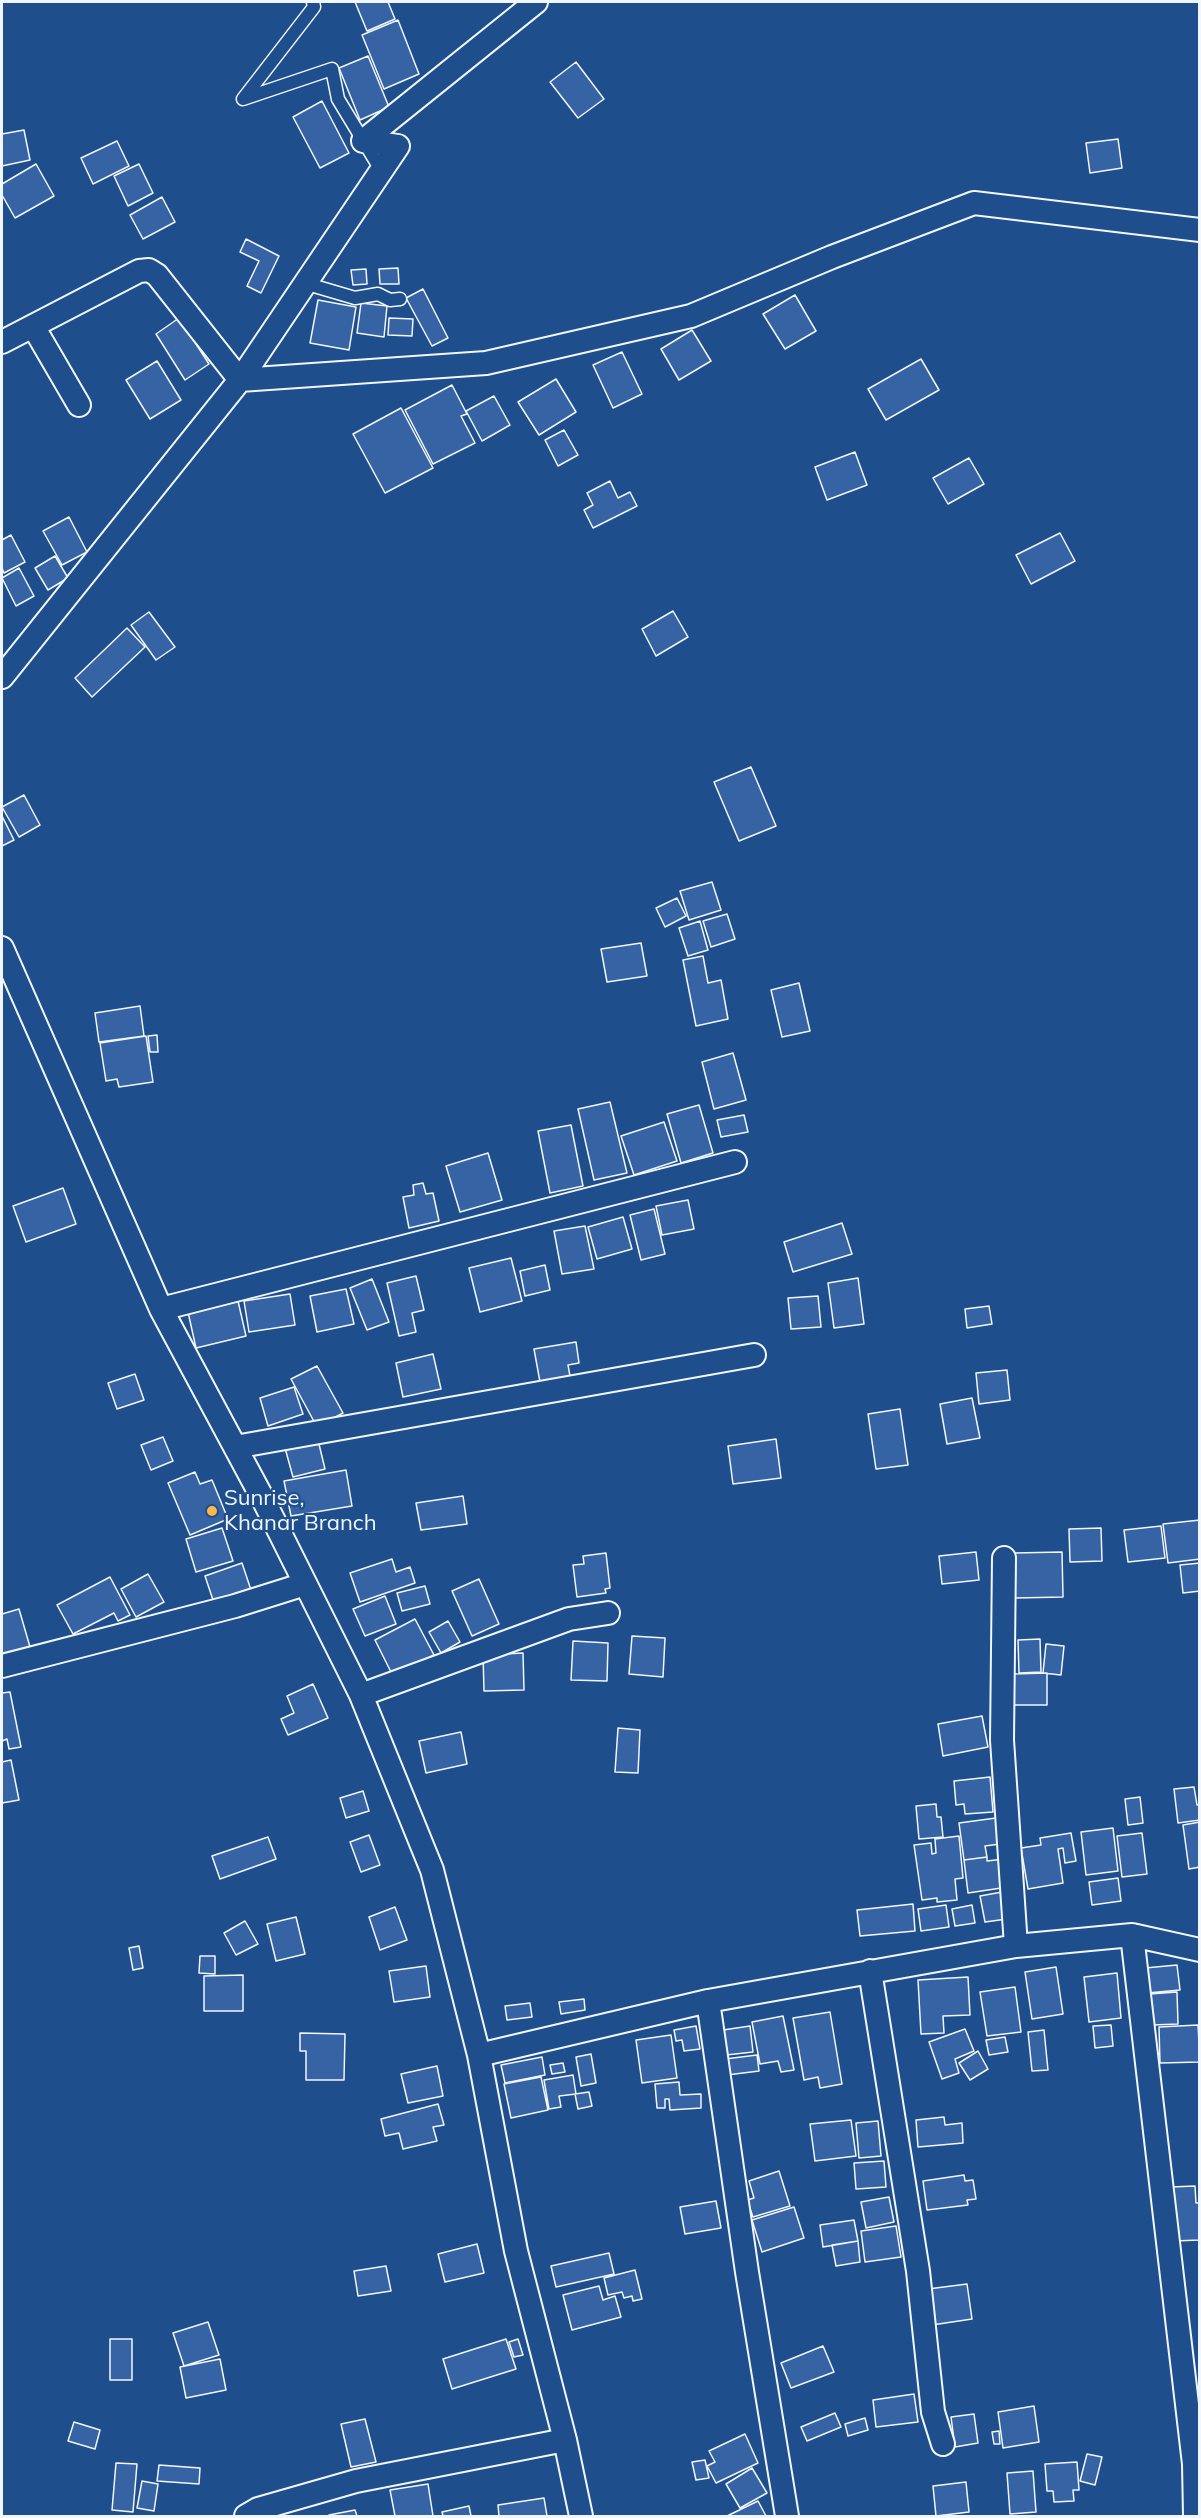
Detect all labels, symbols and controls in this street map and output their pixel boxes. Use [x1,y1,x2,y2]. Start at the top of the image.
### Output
place label: Sunrise, Khanar Branch [224,1485,377,1536]
marker: Sunrise, Khanar Branch [205,1504,219,1518]

